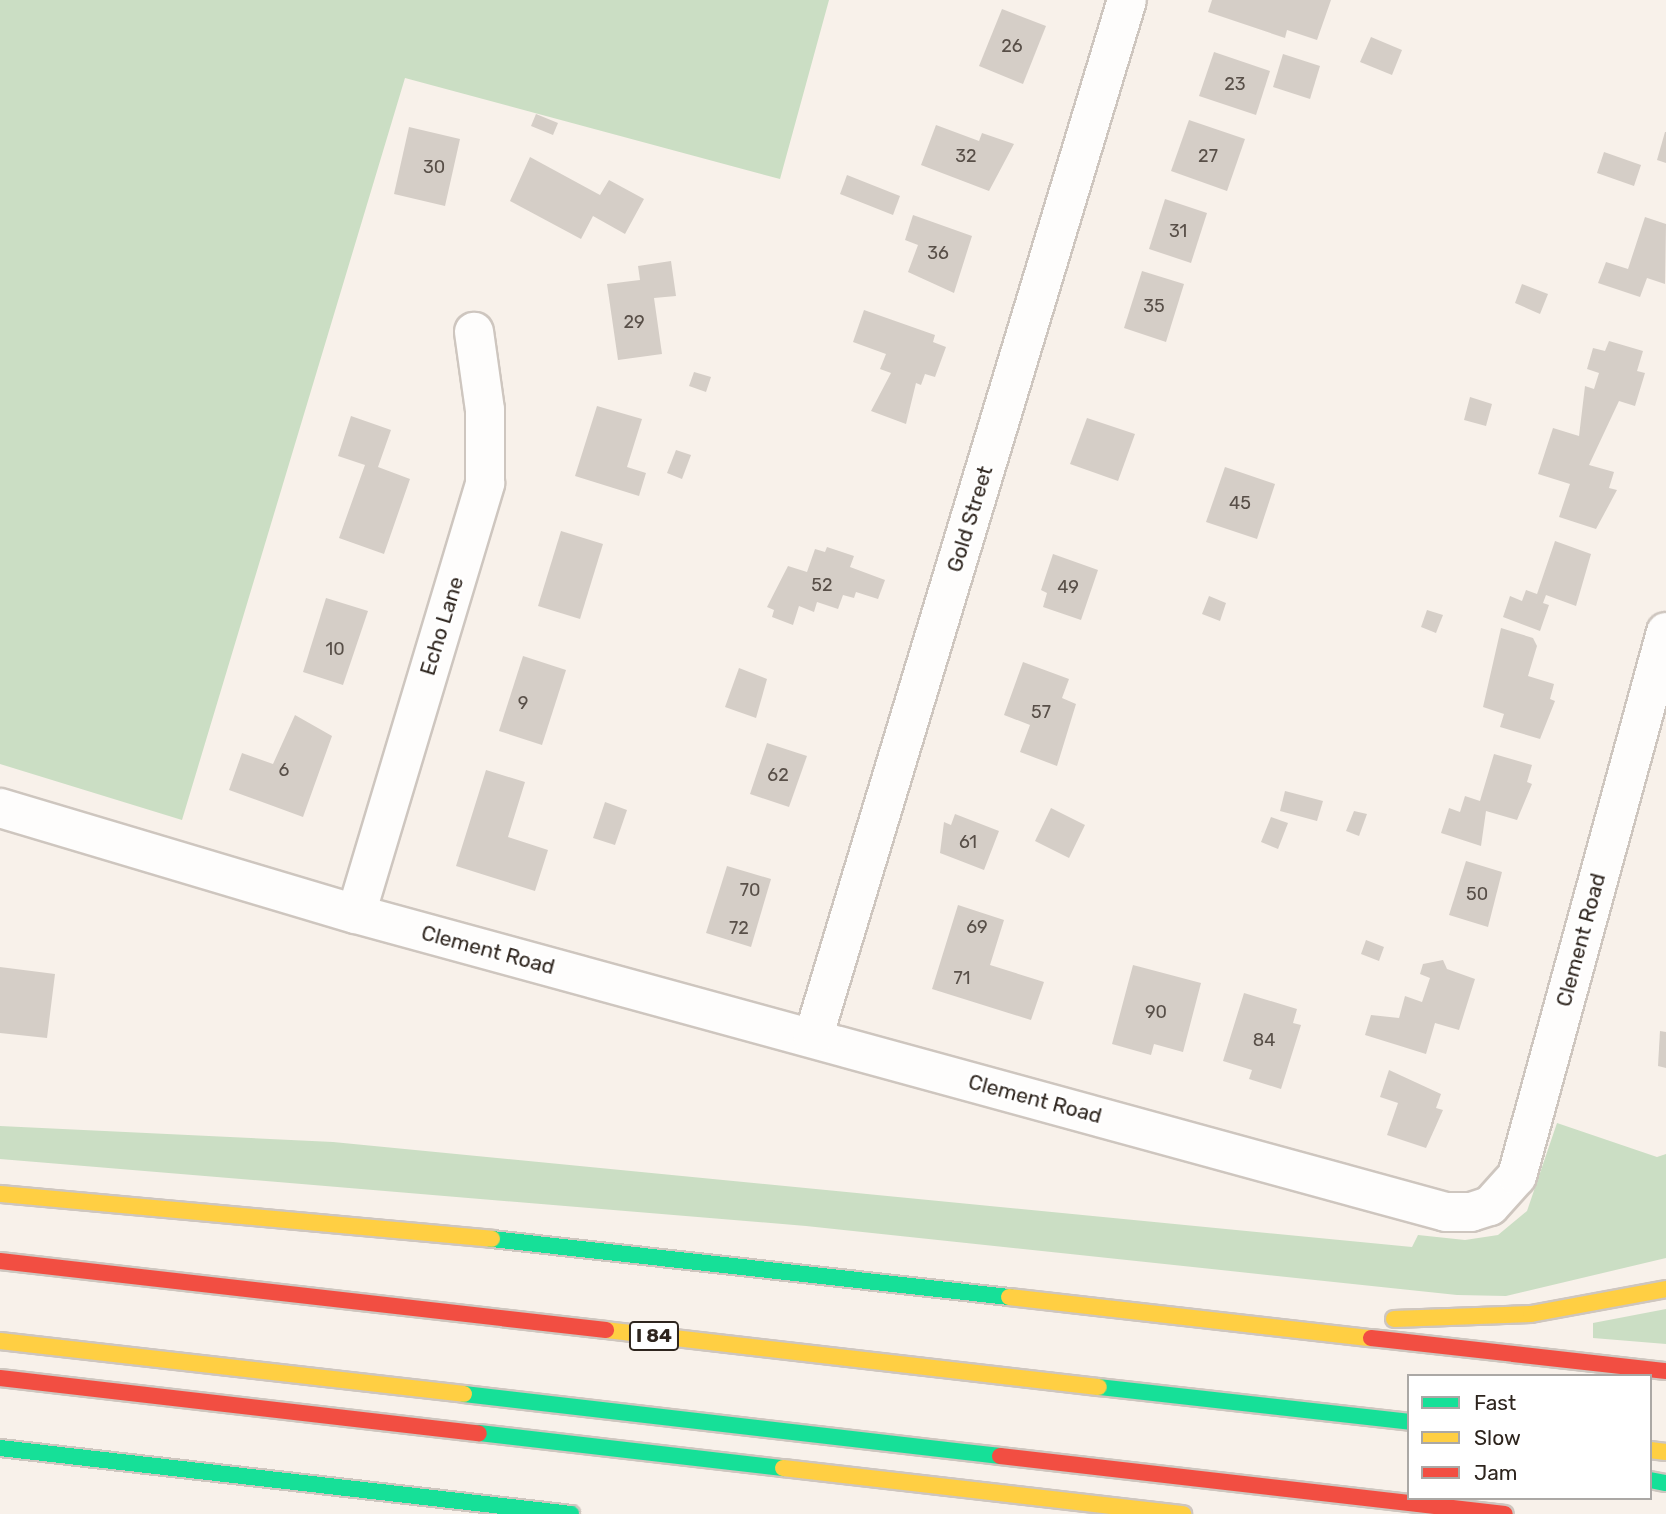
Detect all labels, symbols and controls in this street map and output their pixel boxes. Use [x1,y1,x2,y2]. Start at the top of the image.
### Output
house number: 26 [1001,35,1023,57]
house number: 23 [1224,73,1246,95]
house number: 32 [955,145,977,167]
house number: 27 [1198,145,1218,167]
house number: 30 [423,156,445,178]
house number: 31 [1169,220,1187,242]
house number: 36 [927,242,949,264]
house number: 35 [1143,295,1165,317]
house number: 29 [623,311,645,333]
street label: Gold Street [942,463,998,575]
house number: 45 [1229,492,1251,514]
street label: Echo Lane [415,574,469,678]
house number: 52 [811,574,833,596]
house number: 49 [1057,576,1079,598]
house number: 10 [325,638,345,660]
house number: 9 [518,692,528,714]
house number: 57 [1031,701,1051,723]
house number: 6 [279,759,289,781]
house number: 62 [767,764,789,786]
house number: 61 [959,831,977,853]
street label: Clement Road [1551,871,1611,1009]
house number: 70 [740,879,760,901]
house number: 50 [1466,883,1488,905]
house number: 69 [966,916,988,938]
house number: 72 [729,917,749,939]
street label: Clement Road [419,920,557,980]
house number: 71 [954,967,970,989]
house number: 90 [1145,1001,1167,1023]
house number: 84 [1253,1029,1275,1051]
street label: Clement Road [966,1069,1104,1129]
road number: I 84 [628,1320,680,1352]
legend [1407,1374,1652,1500]
text: Fast [1474,1390,1516,1415]
text: Slow [1474,1425,1521,1450]
text: Jam [1474,1460,1518,1485]

